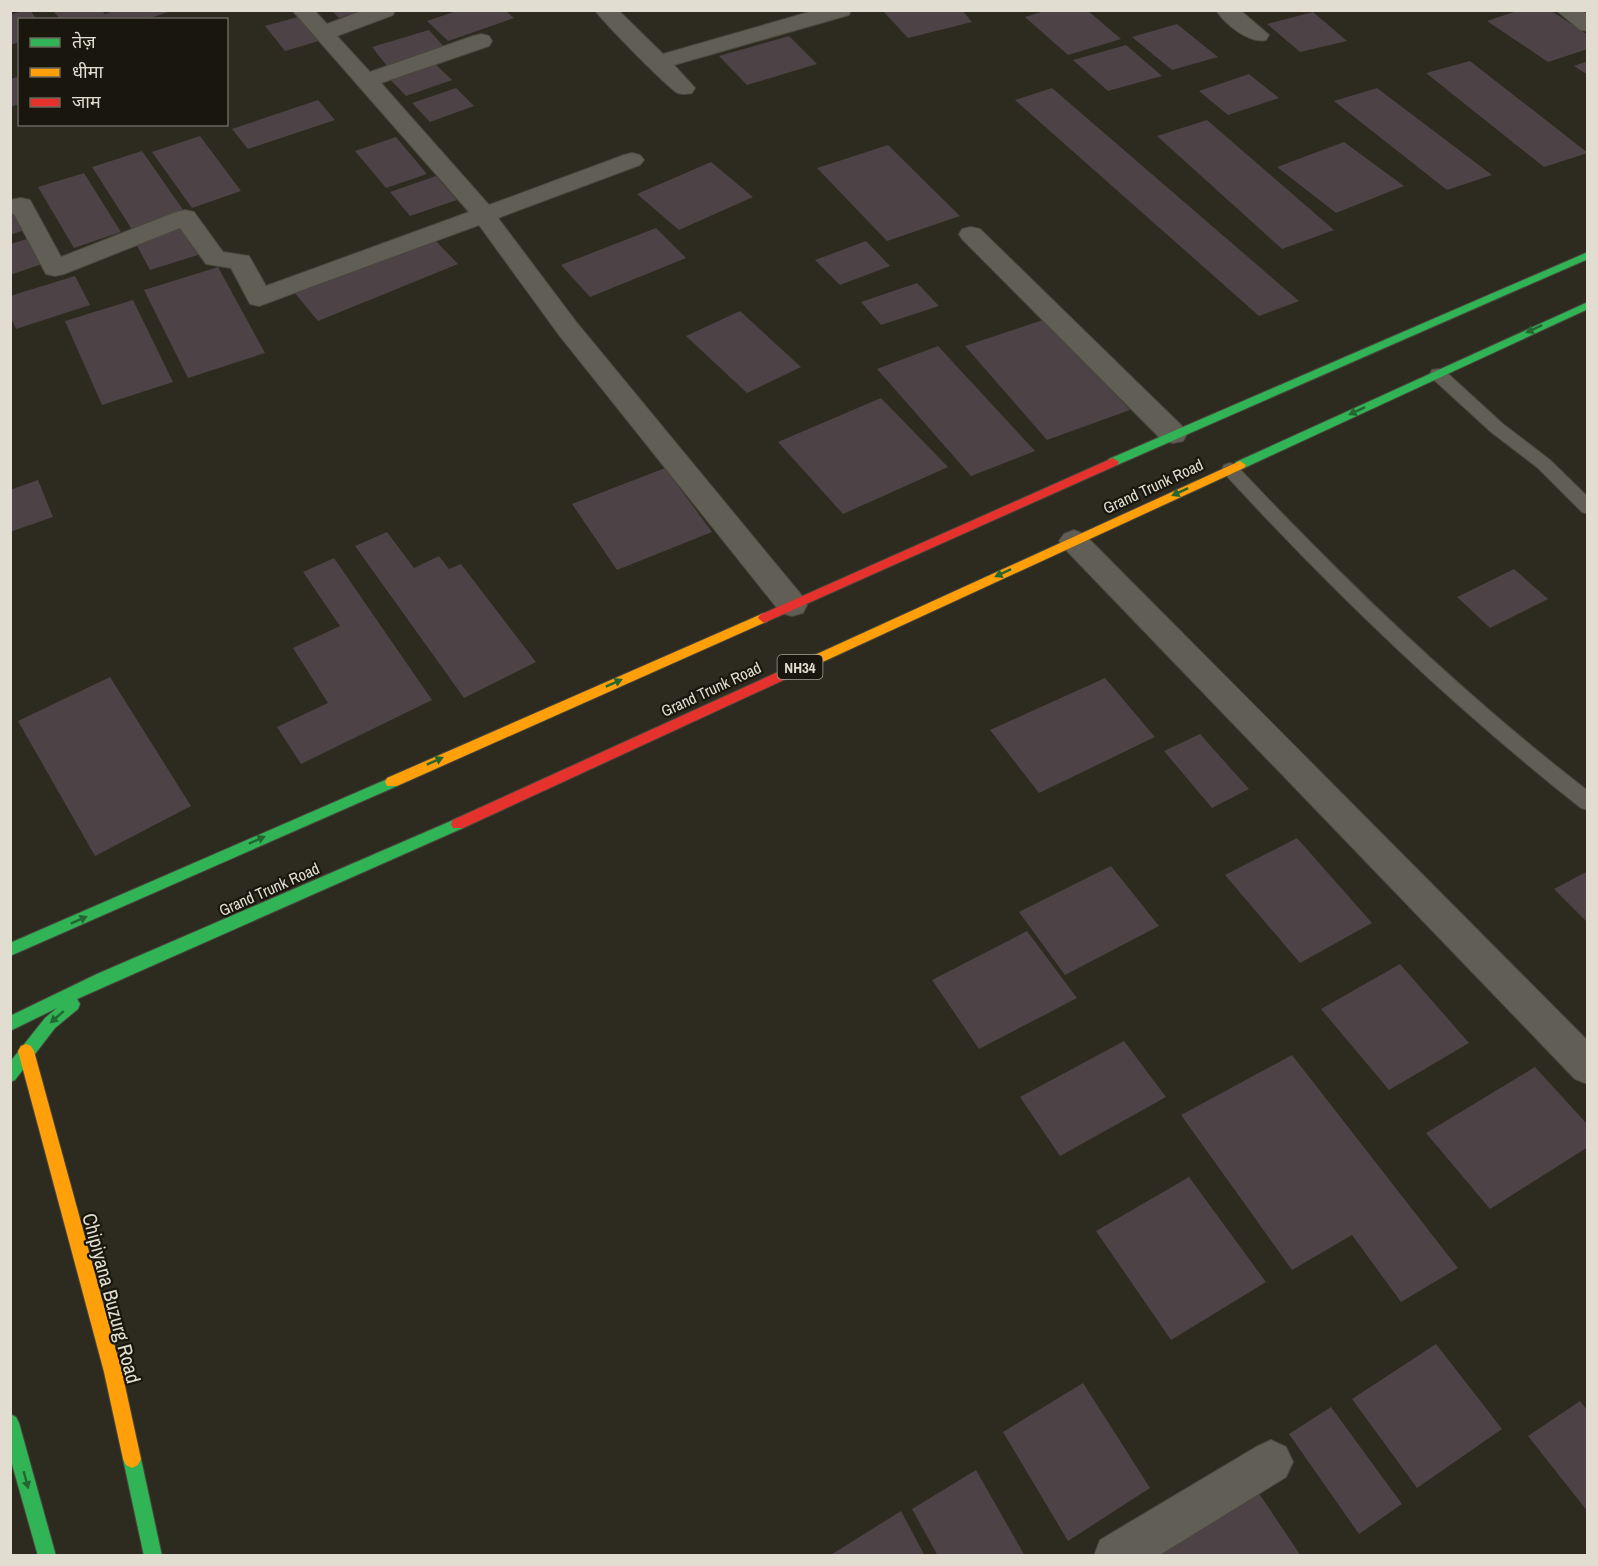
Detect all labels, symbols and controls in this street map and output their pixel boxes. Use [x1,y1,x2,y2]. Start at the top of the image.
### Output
legend [18,18,228,126]
text: तेज़ [72,29,96,54]
text: धीमा [72,59,103,84]
text: जाम [72,89,102,114]
one-way arrow [1526,325,1543,334]
one-way arrow [1349,406,1366,415]
street label: Grand Trunk Road [1099,453,1207,519]
one-way arrow [1170,487,1188,497]
one-way arrow [994,569,1011,578]
road number: NH34 [778,655,822,679]
street label: Grand Trunk Road [657,656,765,722]
one-way arrow [605,678,623,688]
one-way arrow [426,756,444,765]
one-way arrow [248,836,265,845]
street label: Grand Trunk Road [215,857,323,921]
one-way arrow [70,915,87,924]
one-way arrow [50,1010,65,1023]
street label: Chipiyana Buzurg Road [76,1210,148,1386]
one-way arrow [22,1471,31,1489]

